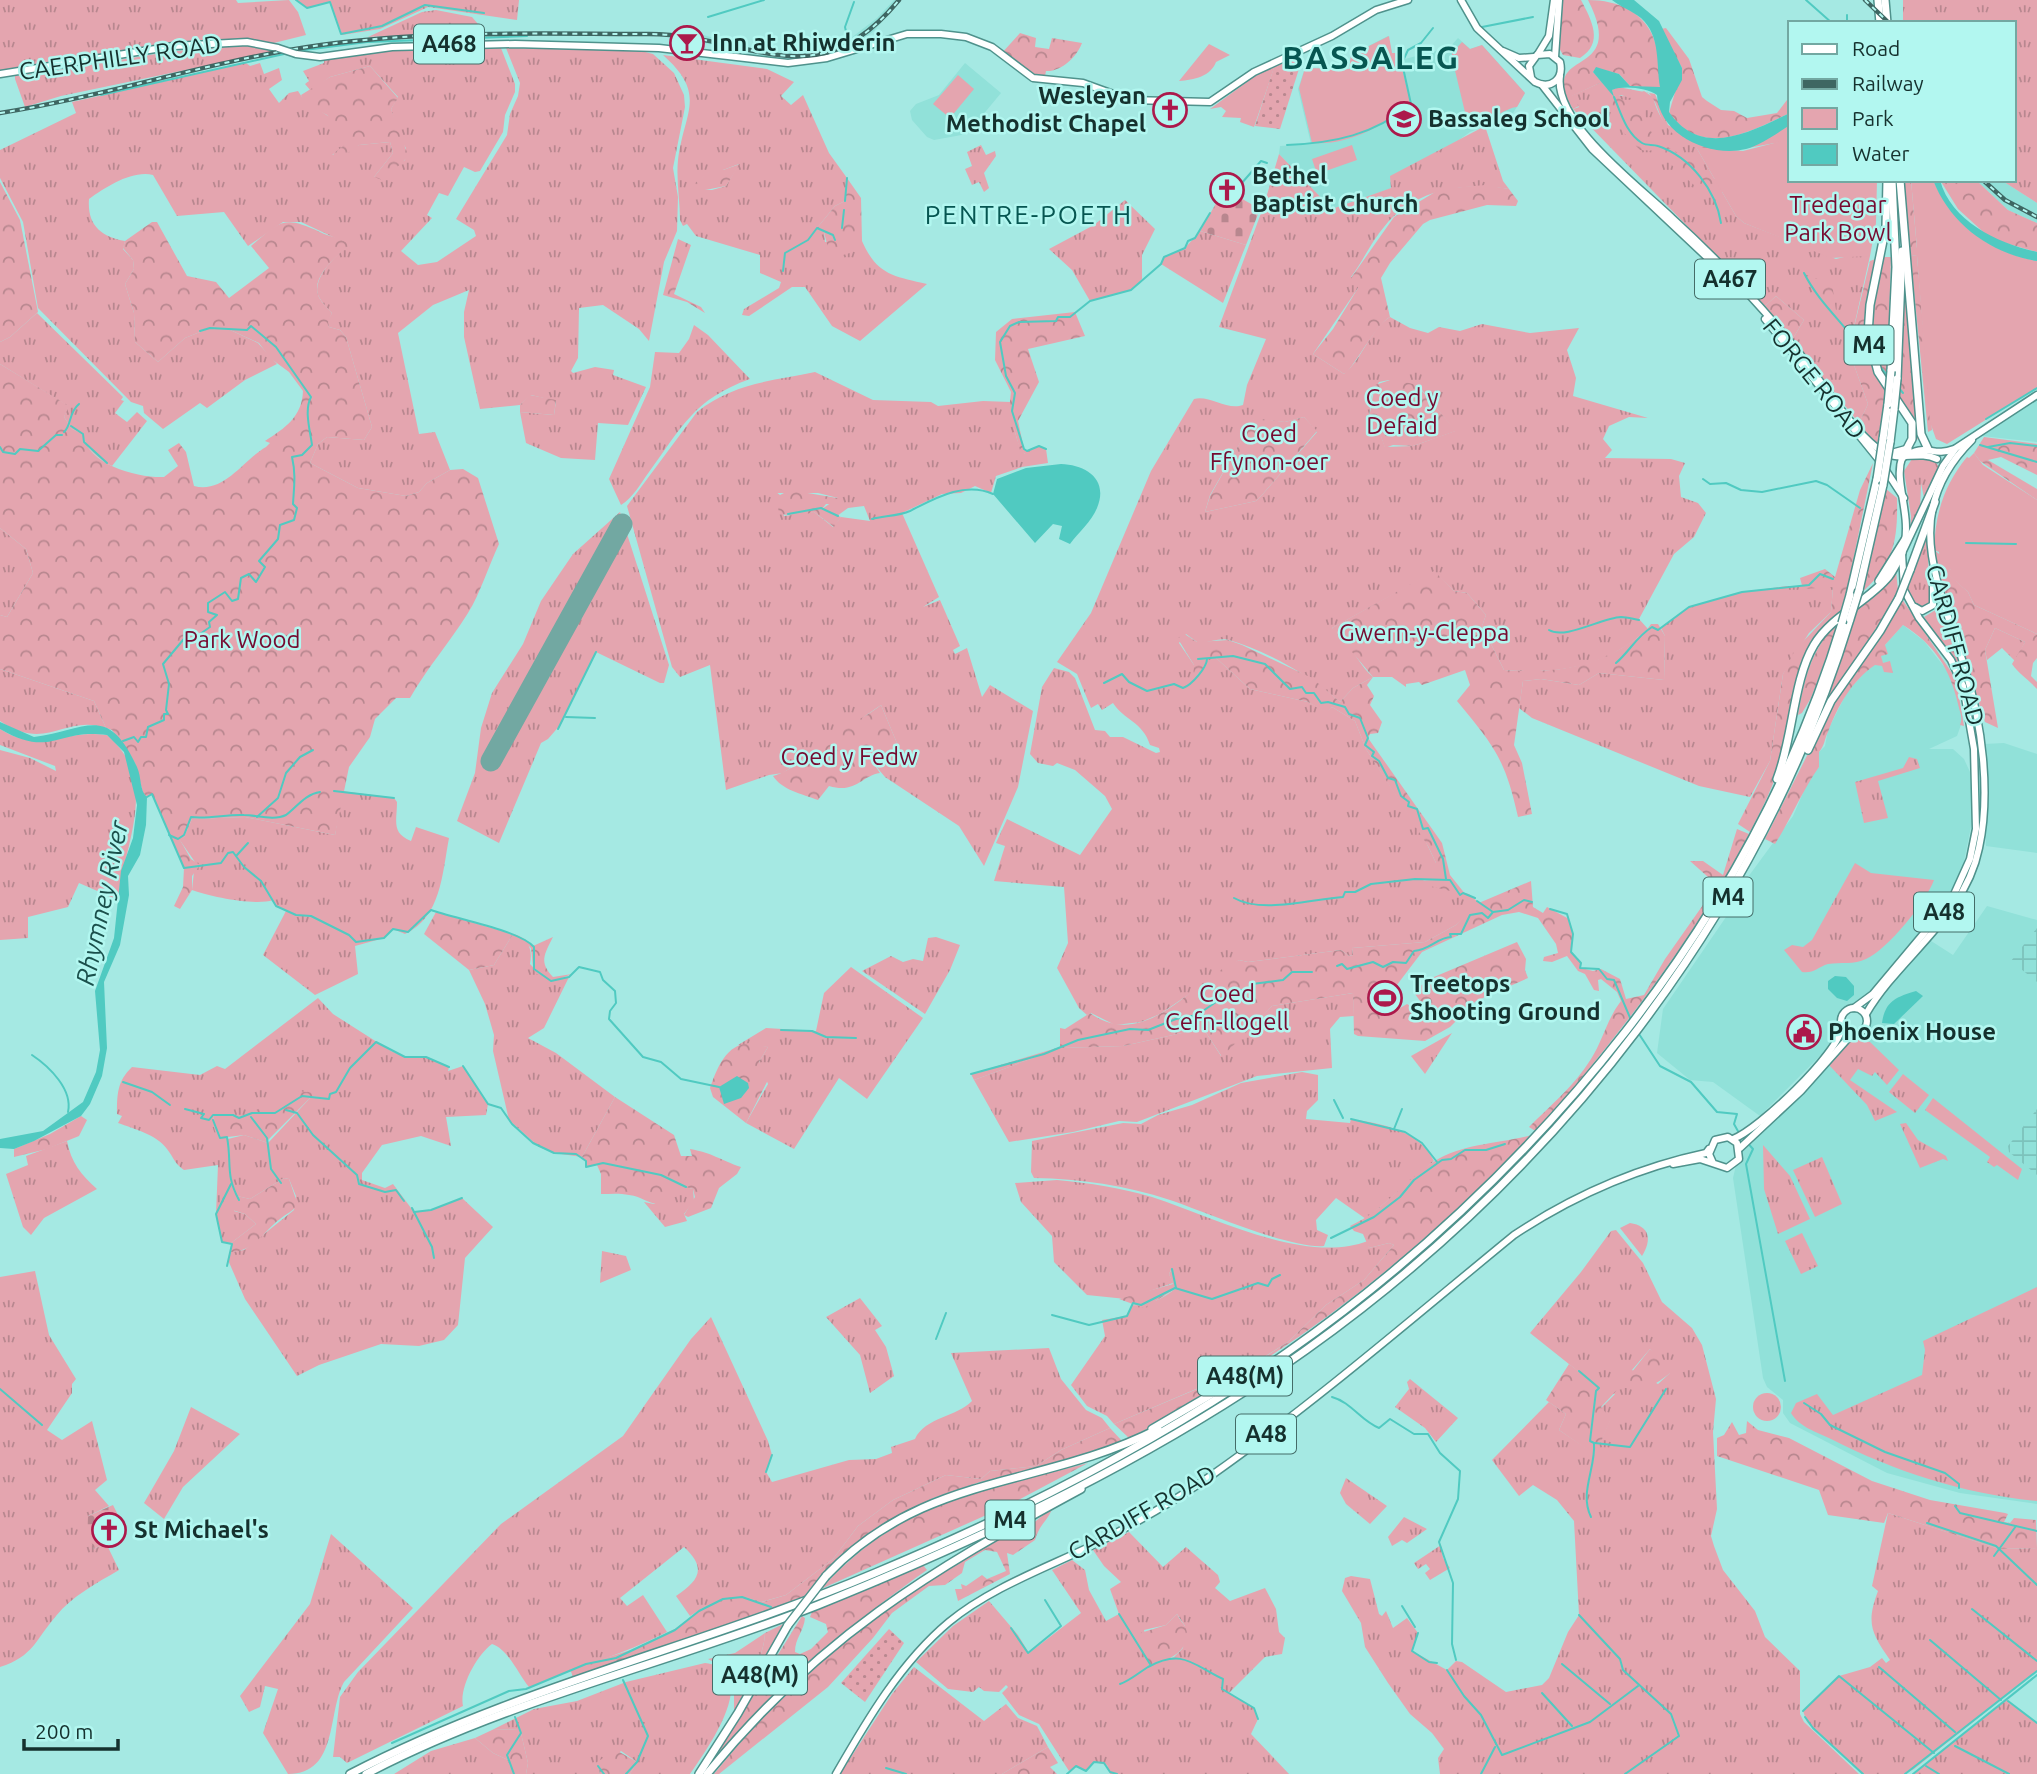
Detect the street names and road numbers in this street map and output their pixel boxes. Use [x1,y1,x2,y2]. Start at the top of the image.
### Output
road number: A468 [414,24,484,64]
street label: CAERPHILLY ROAD [17,30,223,85]
road number: A467 [1695,260,1765,298]
street label: FORGE ROAD [1758,313,1871,444]
road number: M4 [1844,326,1894,364]
street label: CARDIFF ROAD [1921,561,1990,728]
road number: M4 [1704,877,1752,916]
road number: A48 [1914,892,1974,931]
road number: A48(M) [1198,1357,1292,1396]
road number: A48 [1236,1414,1296,1454]
street label: CARDIFF ROAD [1063,1459,1220,1566]
road number: M4 [986,1500,1034,1540]
road number: A48(M) [713,1656,807,1694]

